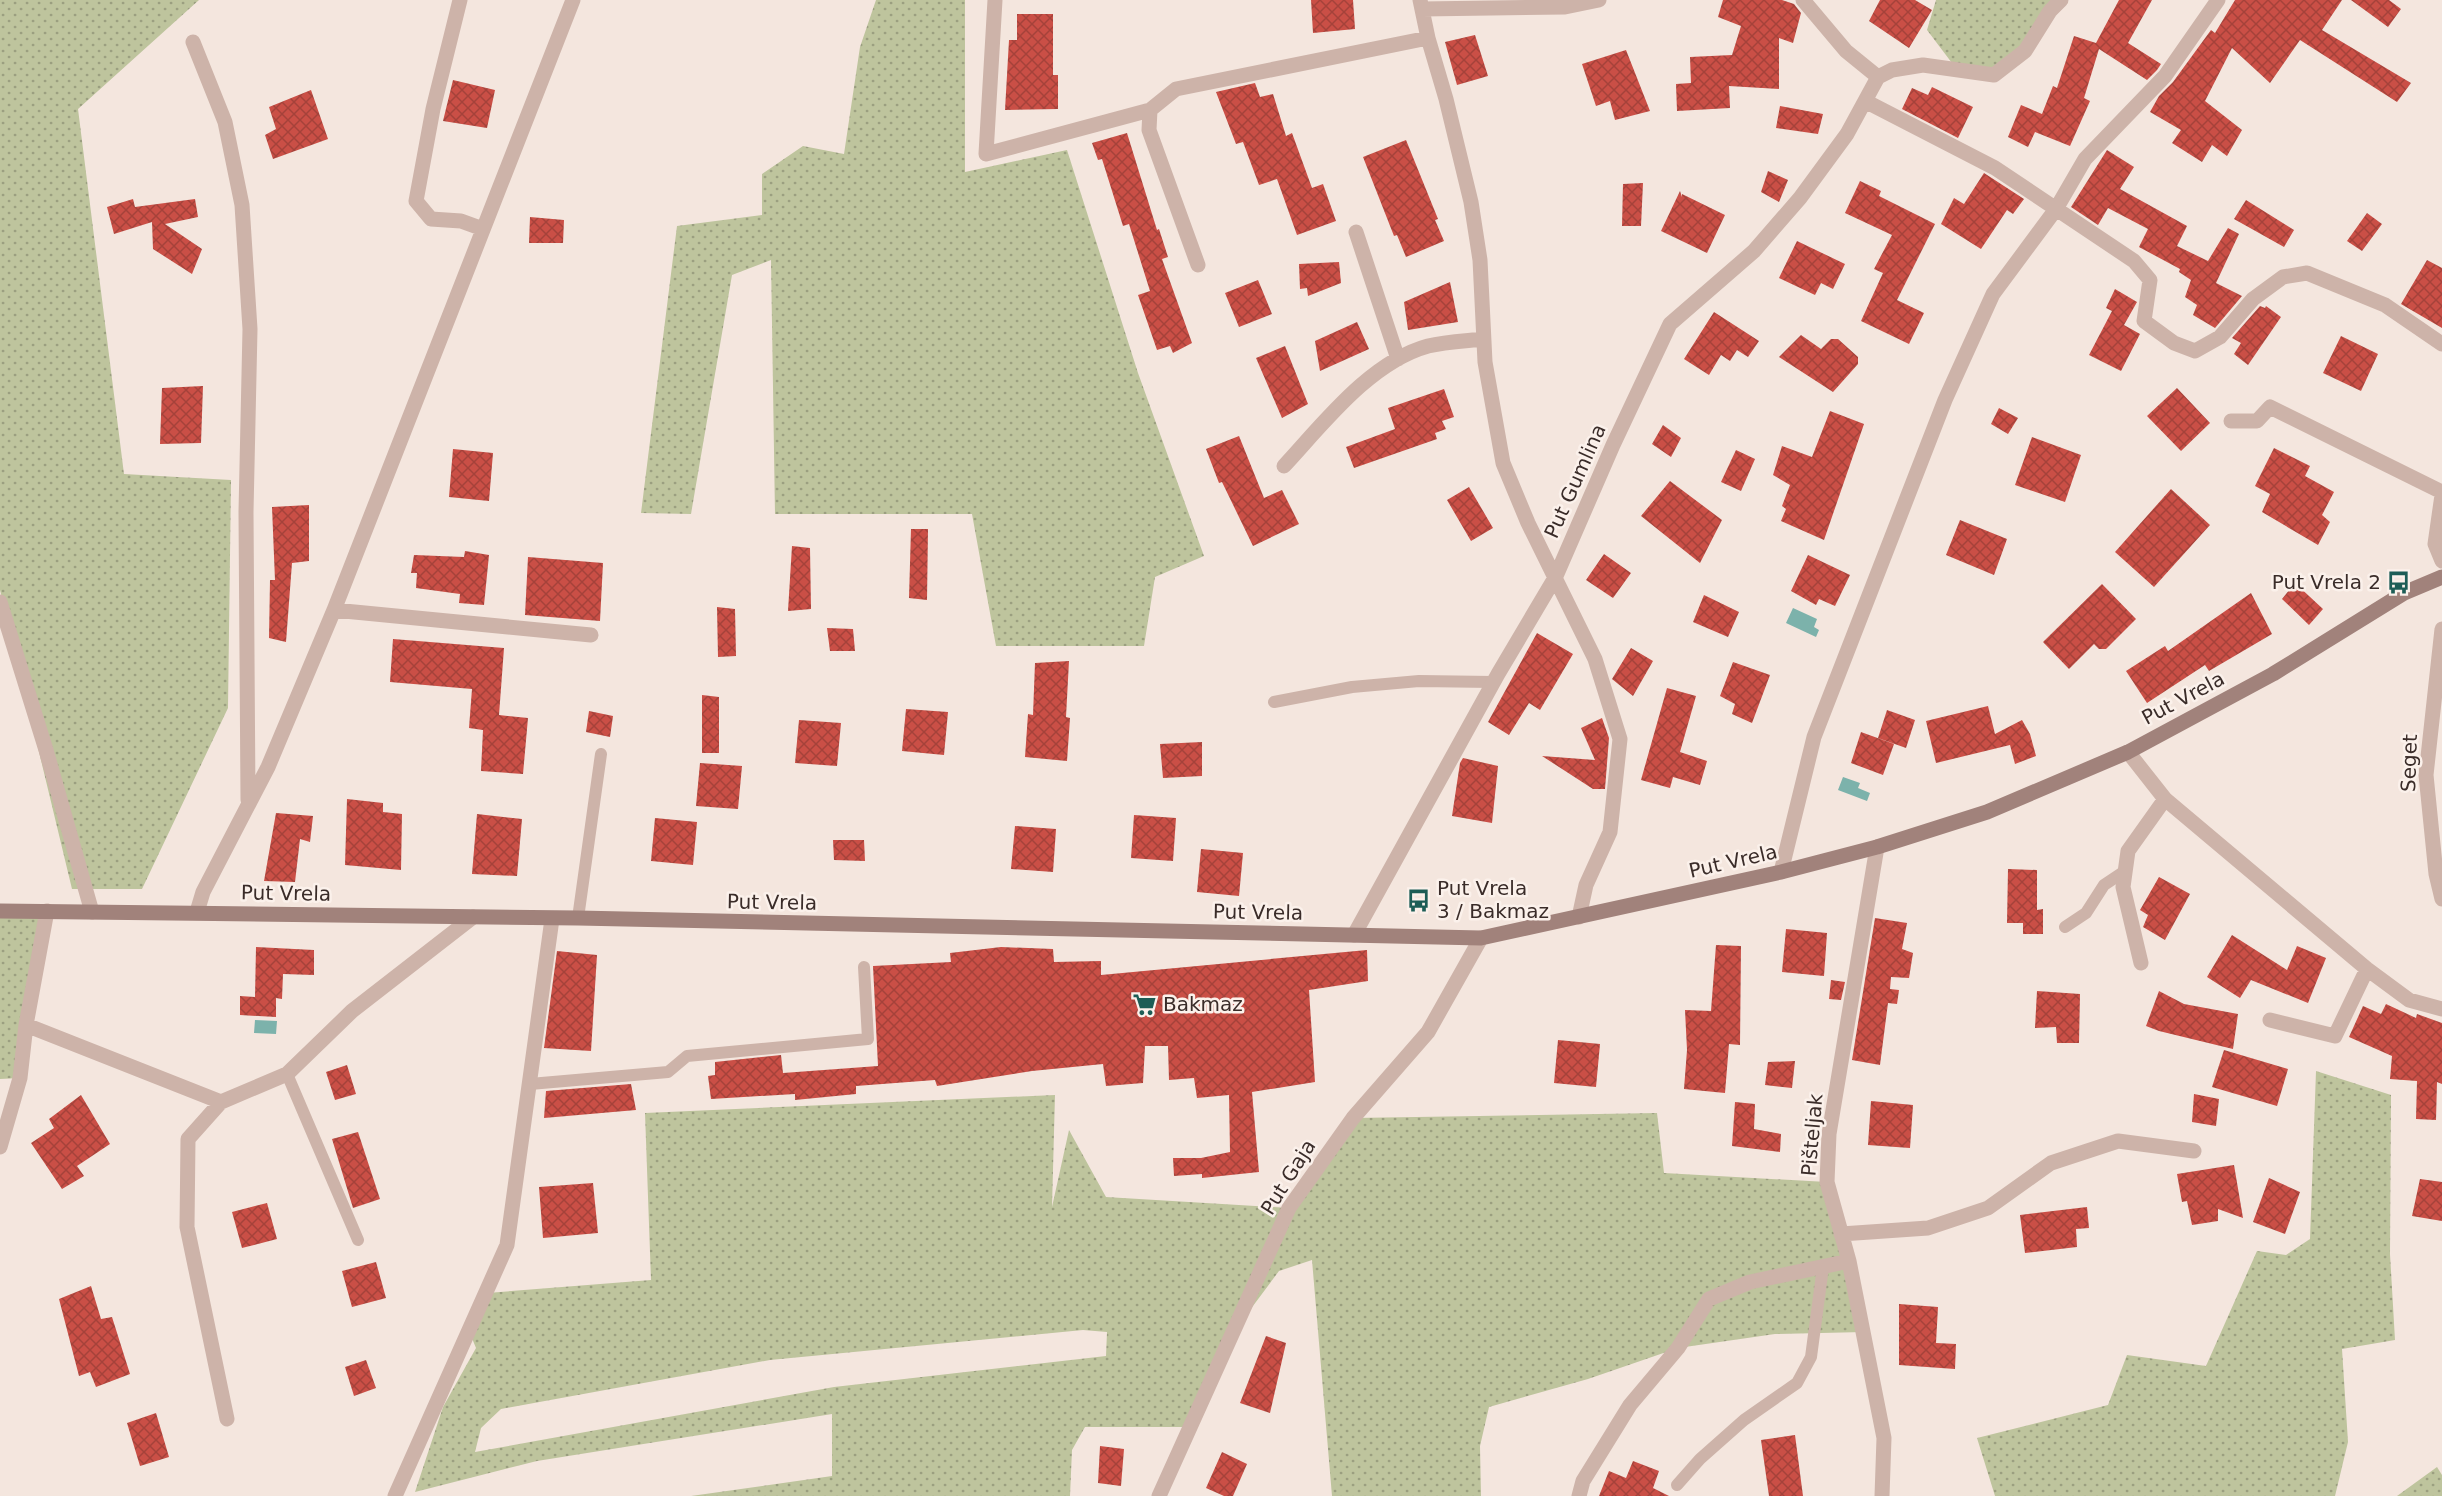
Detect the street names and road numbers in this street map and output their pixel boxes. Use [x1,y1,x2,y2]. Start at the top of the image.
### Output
street label: Put Gumlina [1539,420,1611,542]
street label: Put Vrela [2138,666,2228,730]
street label: Seget [2396,734,2422,792]
street label: Put Vrela [1686,839,1780,883]
street label: Put Vrela [241,880,331,906]
street label: Put Vrela [727,889,817,915]
street label: Put Vrela [1213,899,1303,925]
street label: Pišteljak [1796,1092,1828,1177]
street label: Put Gaja [1256,1135,1320,1219]

